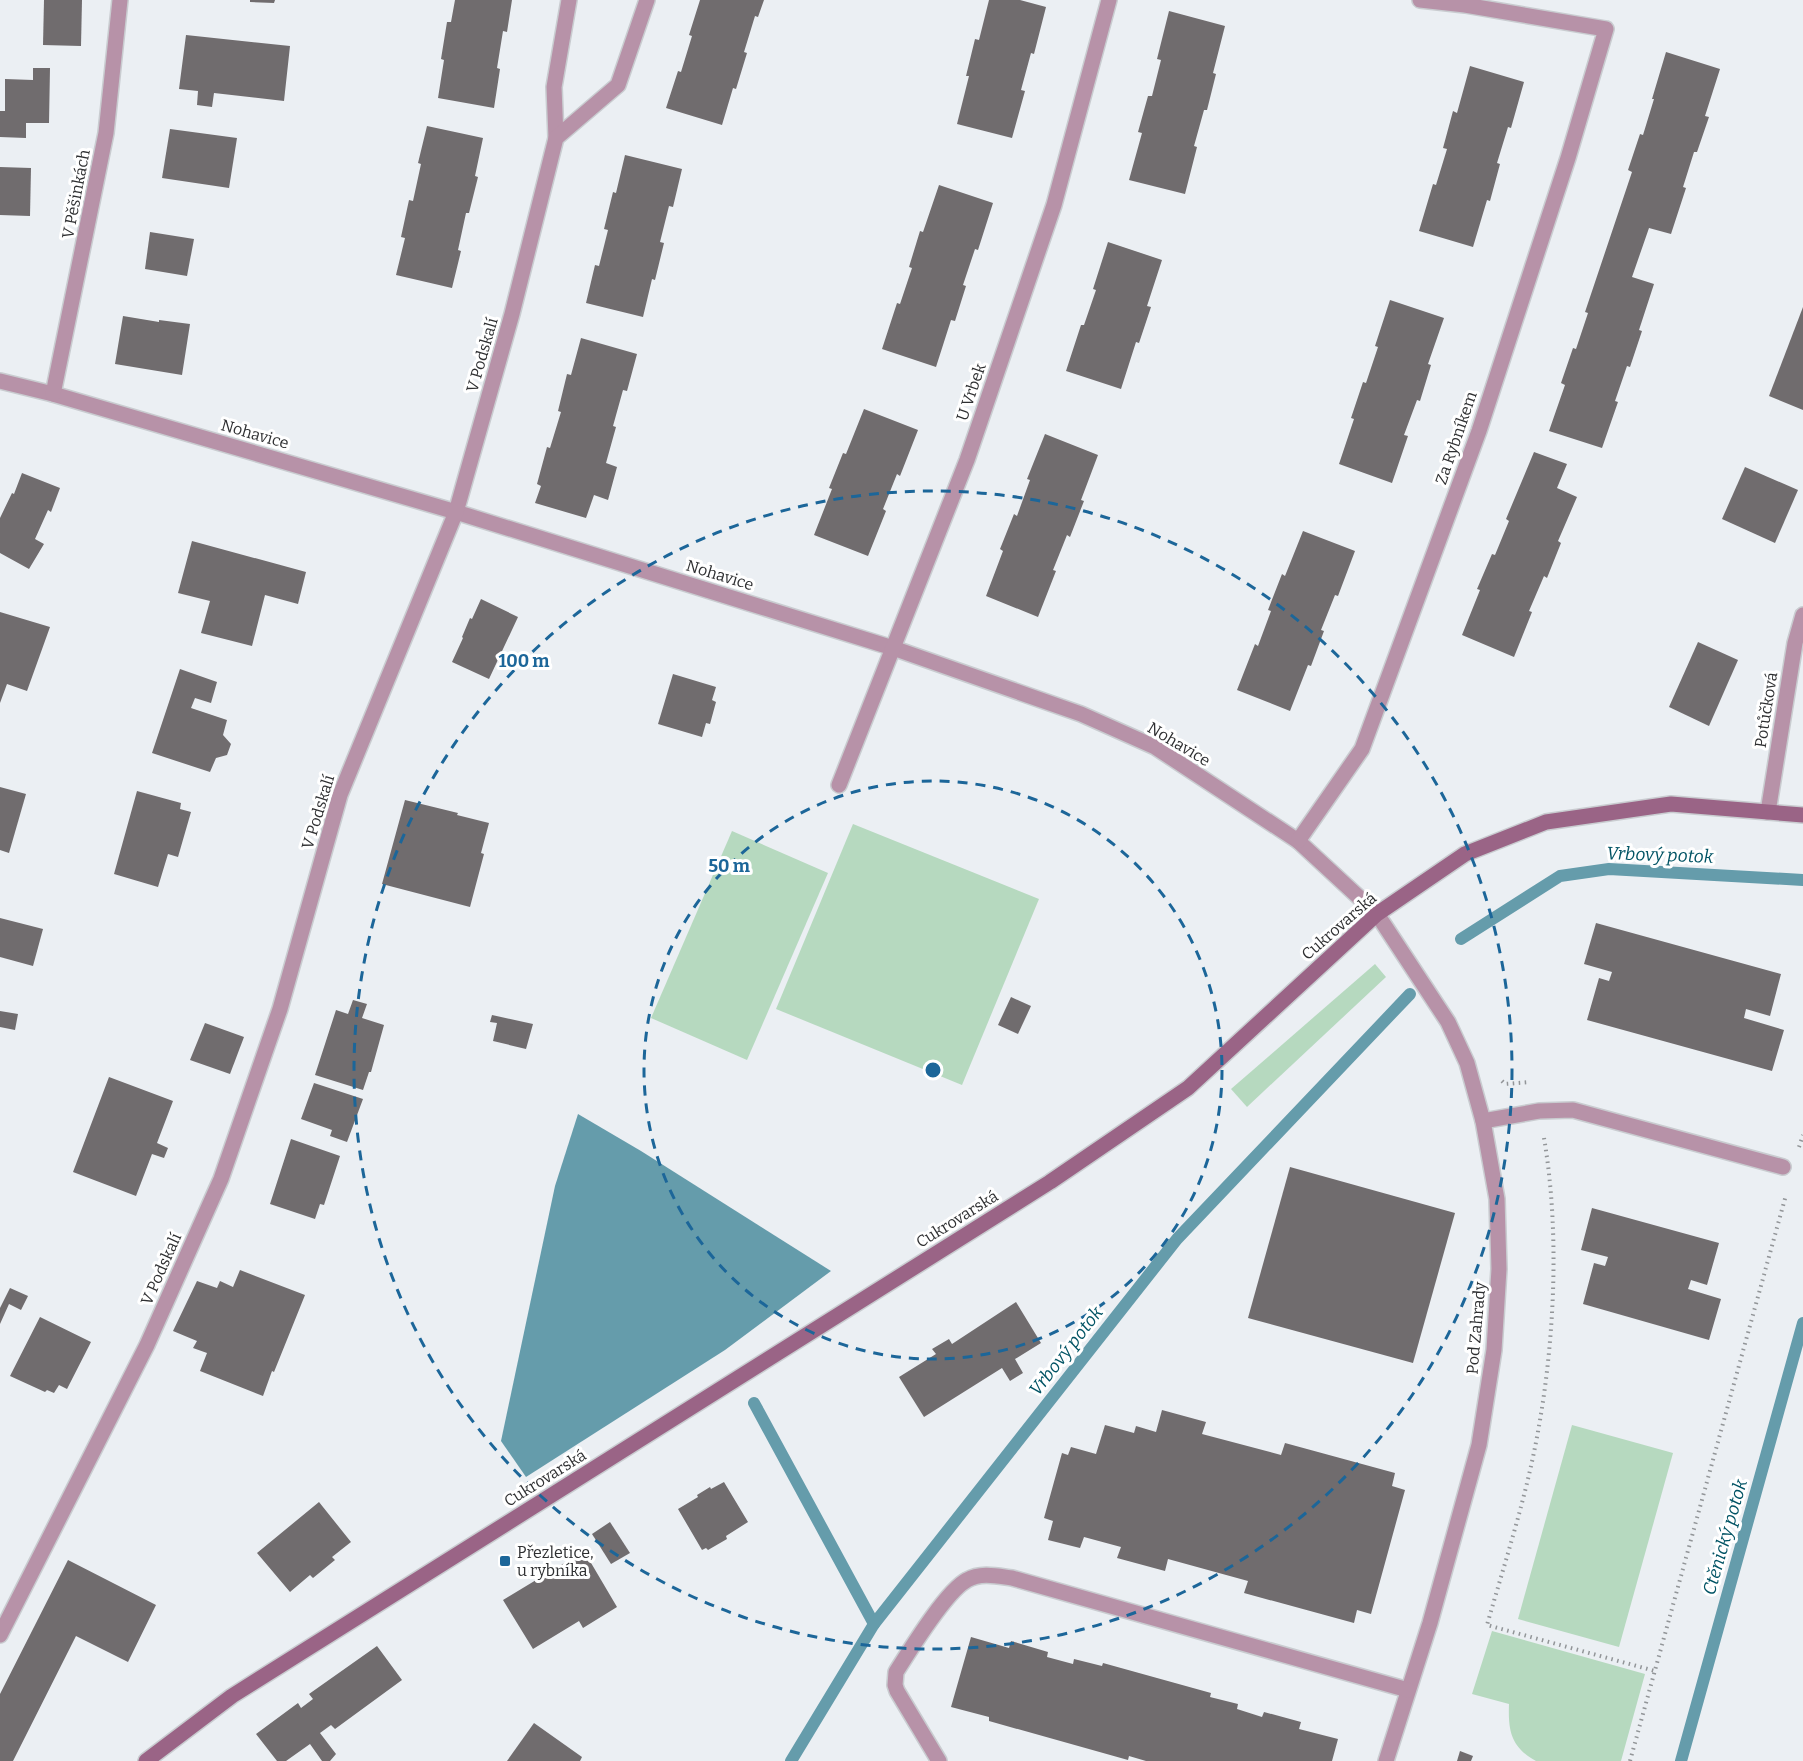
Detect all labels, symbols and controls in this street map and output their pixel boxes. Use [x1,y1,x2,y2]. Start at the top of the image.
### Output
street label: V Pěšinkách [58,148,94,240]
street label: V Podskalí [462,315,502,394]
street label: U Vrbek [952,361,990,423]
street label: Za Rybníkem [1431,389,1481,487]
street label: Nohavice [219,415,291,453]
street label: Nohavice [684,556,756,594]
text: 100 m [498,650,550,672]
street label: Potůčková [1751,671,1781,749]
street label: Nohavice [1144,718,1214,770]
street label: V Podskalí [298,772,338,851]
water label: Vrbový potok [1606,842,1714,868]
text: 50 m [708,855,750,877]
street label: Cukrovarská [1298,888,1380,964]
centre of rings [923,1060,943,1080]
street label: Cukrovarská [913,1186,1002,1252]
street label: V Podskalí [137,1230,185,1308]
street label: Pod Zahrady [1462,1280,1490,1375]
water label: Vrbový potok [1024,1302,1108,1400]
street label: Cukrovarská [501,1445,590,1511]
water label: Ctěnický potok [1698,1477,1752,1597]
place label: Přezletice, u rybníka [517,1543,594,1580]
marker: Přezletice, u rybníka [498,1554,512,1568]

